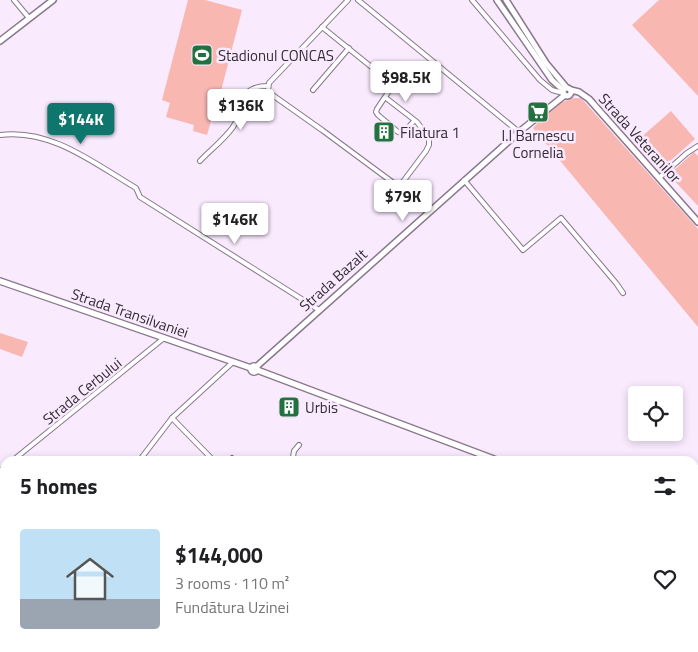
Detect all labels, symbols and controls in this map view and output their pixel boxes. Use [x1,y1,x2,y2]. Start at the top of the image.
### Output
sports icon: Stadionul CONCAS [190,43,214,67]
place label: Stadionul CONCAS [218,44,334,67]
pin: $98.5K [365,61,447,103]
text: $98.5K [381,65,431,89]
pin: $136K [206,88,276,131]
street label: Strada Veteranilor [593,88,687,188]
text: $136K [218,93,264,117]
supermarket icon: I.I Barnescu Cornelia [526,100,550,124]
pin: $144K [46,102,116,145]
text: $144K [58,107,104,131]
building icon: Filatura 1 [372,120,396,144]
place label: Filatura 1 [400,121,460,144]
place label: I.I Barnescu Cornelia [502,124,574,164]
pin: $79K [373,180,433,222]
text: $79K [385,184,421,208]
pin: $146K [200,202,270,245]
text: $146K [212,207,258,231]
street label: Strada Bazalt [294,243,373,317]
street label: Strada Transilvaniei [68,282,192,344]
street label: Strada Cerbului [37,352,127,430]
map controls [628,386,683,441]
button: locate [628,386,683,441]
building icon: Urbis [277,395,301,419]
place label: Urbis [305,396,338,419]
text: 5 homes [20,470,97,502]
icon: filters [651,472,679,500]
text: $144,000 [175,539,263,571]
icon: home [60,549,120,609]
icon: heart [651,565,679,593]
text: 3 rooms · 110 m² [175,571,289,595]
text: Fundătura Uzinei [175,595,289,619]

